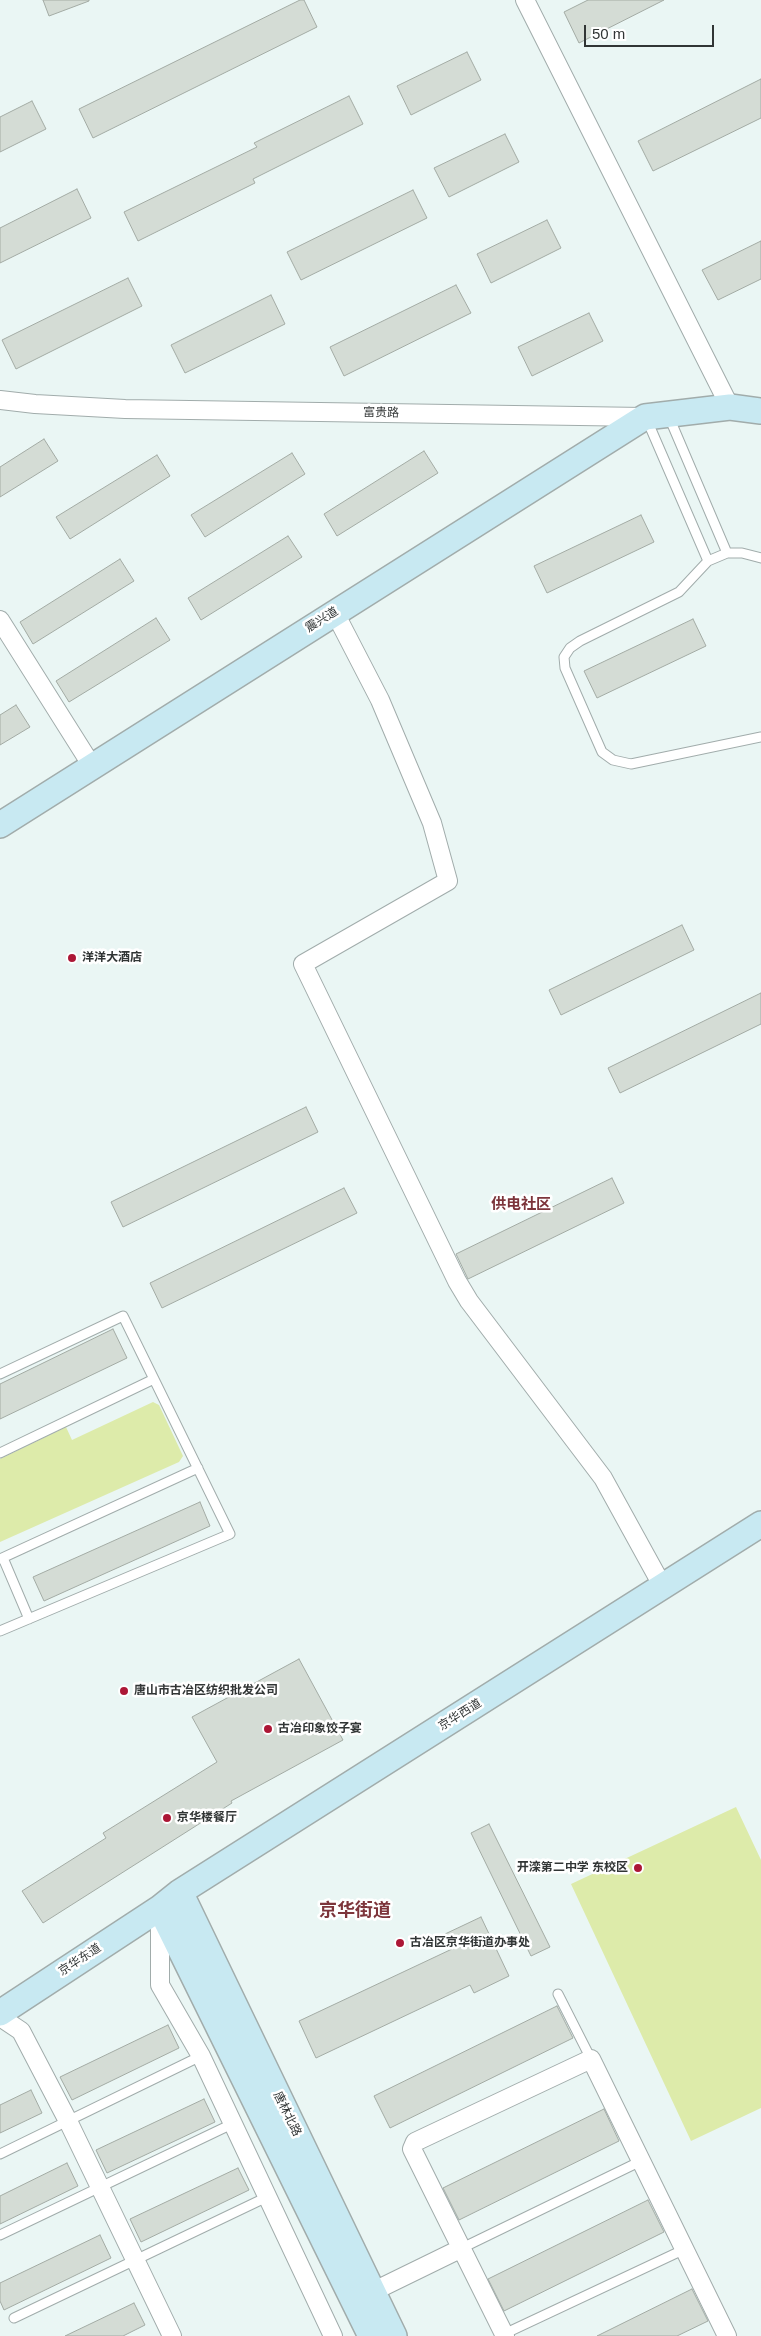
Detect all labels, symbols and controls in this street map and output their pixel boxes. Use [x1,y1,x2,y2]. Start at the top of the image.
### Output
scale bar [586,15,716,47]
text: 50 m [592,25,625,42]
street label: 富贵路 [363,405,399,421]
street label: 震兴道 [303,604,341,636]
place label: 洋洋大酒店 [82,951,142,965]
marker: 洋洋大酒店 [66,952,78,964]
district label: 供电社区 [491,1196,551,1214]
place label: 唐山市古冶区纺织批发公司 [134,1684,278,1698]
marker: 唐山市古冶区纺织批发公司 [118,1685,130,1697]
street label: 京华西道 [436,1696,484,1734]
place label: 古冶印象饺子宴 [278,1722,362,1736]
marker: 古冶印象饺子宴 [262,1723,274,1735]
place label: 京华楼餐厅 [177,1811,237,1825]
marker: 京华楼餐厅 [161,1812,173,1824]
place label: 开滦第二中学 东校区 [517,1861,628,1875]
marker: 开滦第二中学 东校区 [632,1862,644,1874]
district label: 京华街道 [319,1900,391,1922]
place label: 古冶区京华街道办事处 [410,1936,530,1950]
marker: 古冶区京华街道办事处 [394,1937,406,1949]
street label: 京华东道 [56,1941,104,1979]
street label: 唐林北路 [270,2089,304,2139]

